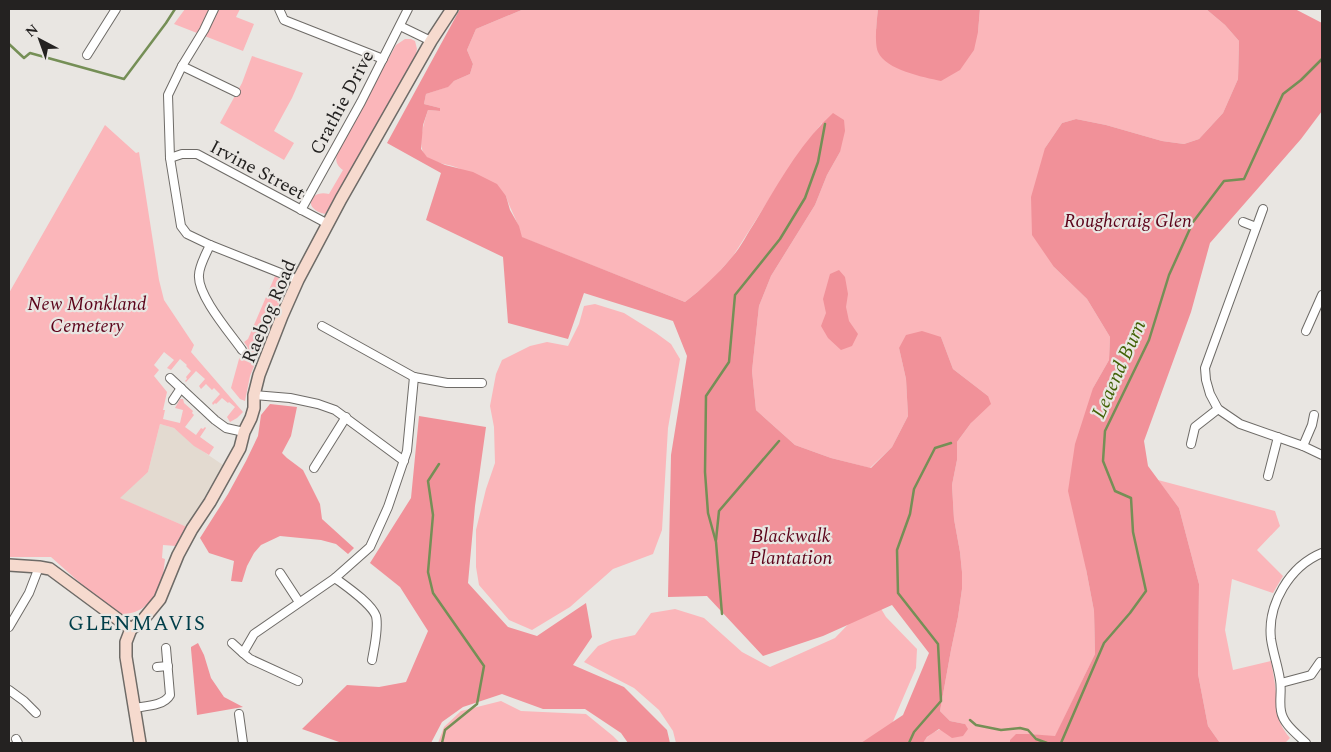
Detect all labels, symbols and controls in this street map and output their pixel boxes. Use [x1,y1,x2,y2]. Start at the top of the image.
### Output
north arrow [15,15,65,65]
text: N [21,19,43,42]
street label: Crathie Drive [303,45,382,160]
street label: Irvine Street [204,133,311,208]
park label: Roughcraig Glen [1064,207,1192,236]
street label: Raebog Road [235,255,304,368]
park label: New Monkland Cemetery [27,290,147,341]
water label: Leaend Burn [1084,315,1154,424]
park label: Blackwalk Plantation [749,522,833,573]
district label: GLENMAVIS [68,608,206,640]

